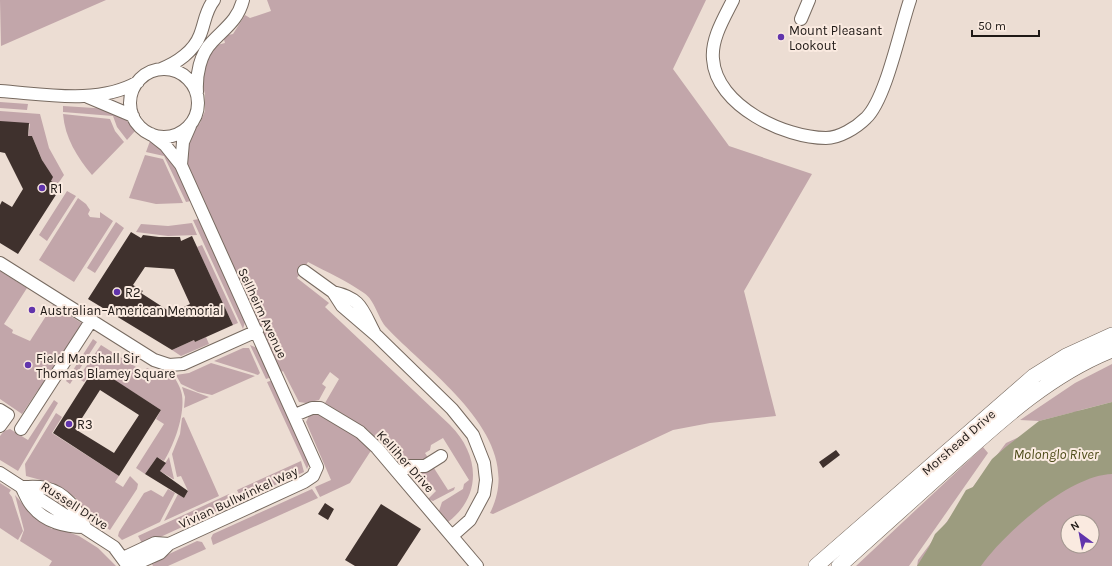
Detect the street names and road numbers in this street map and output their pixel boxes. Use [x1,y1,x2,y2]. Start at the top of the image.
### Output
street label: Sellheim Avenue [235,266,290,361]
street label: Morshead Drive [919,406,998,478]
street label: Kelliher Drive [374,427,438,496]
street label: Vivian Bullwinkel Way [176,463,300,532]
street label: Russell Drive [38,478,111,533]

